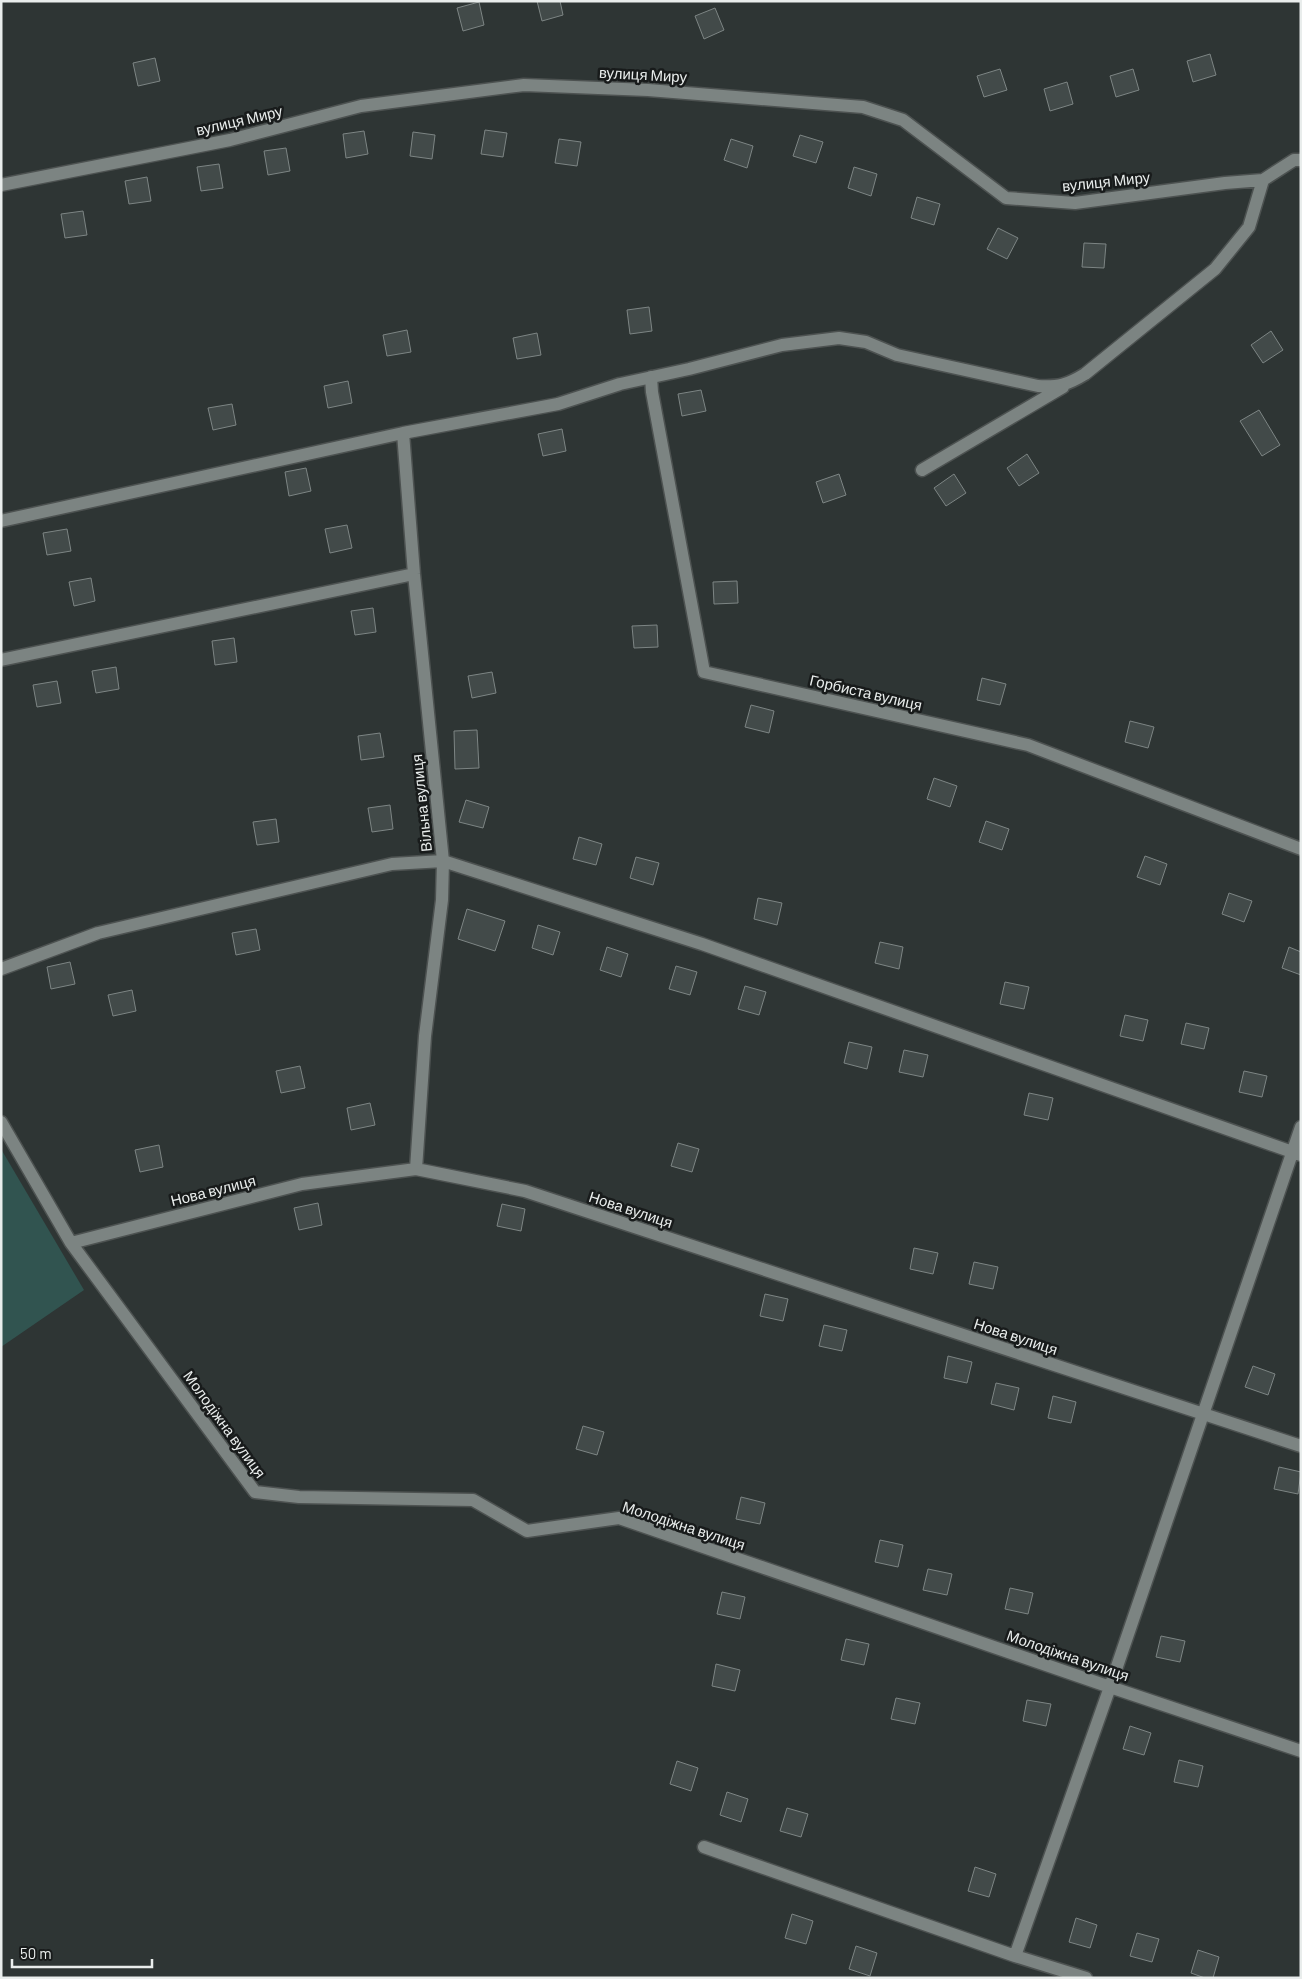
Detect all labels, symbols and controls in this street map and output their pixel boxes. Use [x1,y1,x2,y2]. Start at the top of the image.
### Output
street label: вулиця Миру [598,63,688,85]
street label: вулиця Миру [194,101,284,139]
street label: вулиця Миру [1061,167,1151,195]
street label: Горбиста вулиця [808,670,924,714]
street label: Вільна вулиця [407,753,435,853]
street label: Нова вулиця [169,1171,257,1209]
street label: Нова вулиця [587,1187,675,1231]
street label: Нова вулиця [972,1314,1060,1358]
street label: Молодіжна вулиця [180,1367,270,1481]
street label: Молодіжна вулиця [620,1497,748,1553]
street label: Молодіжна вулиця [1005,1626,1131,1684]
scale bar [12,1936,152,1968]
text: 50 m [20,1944,52,1962]

